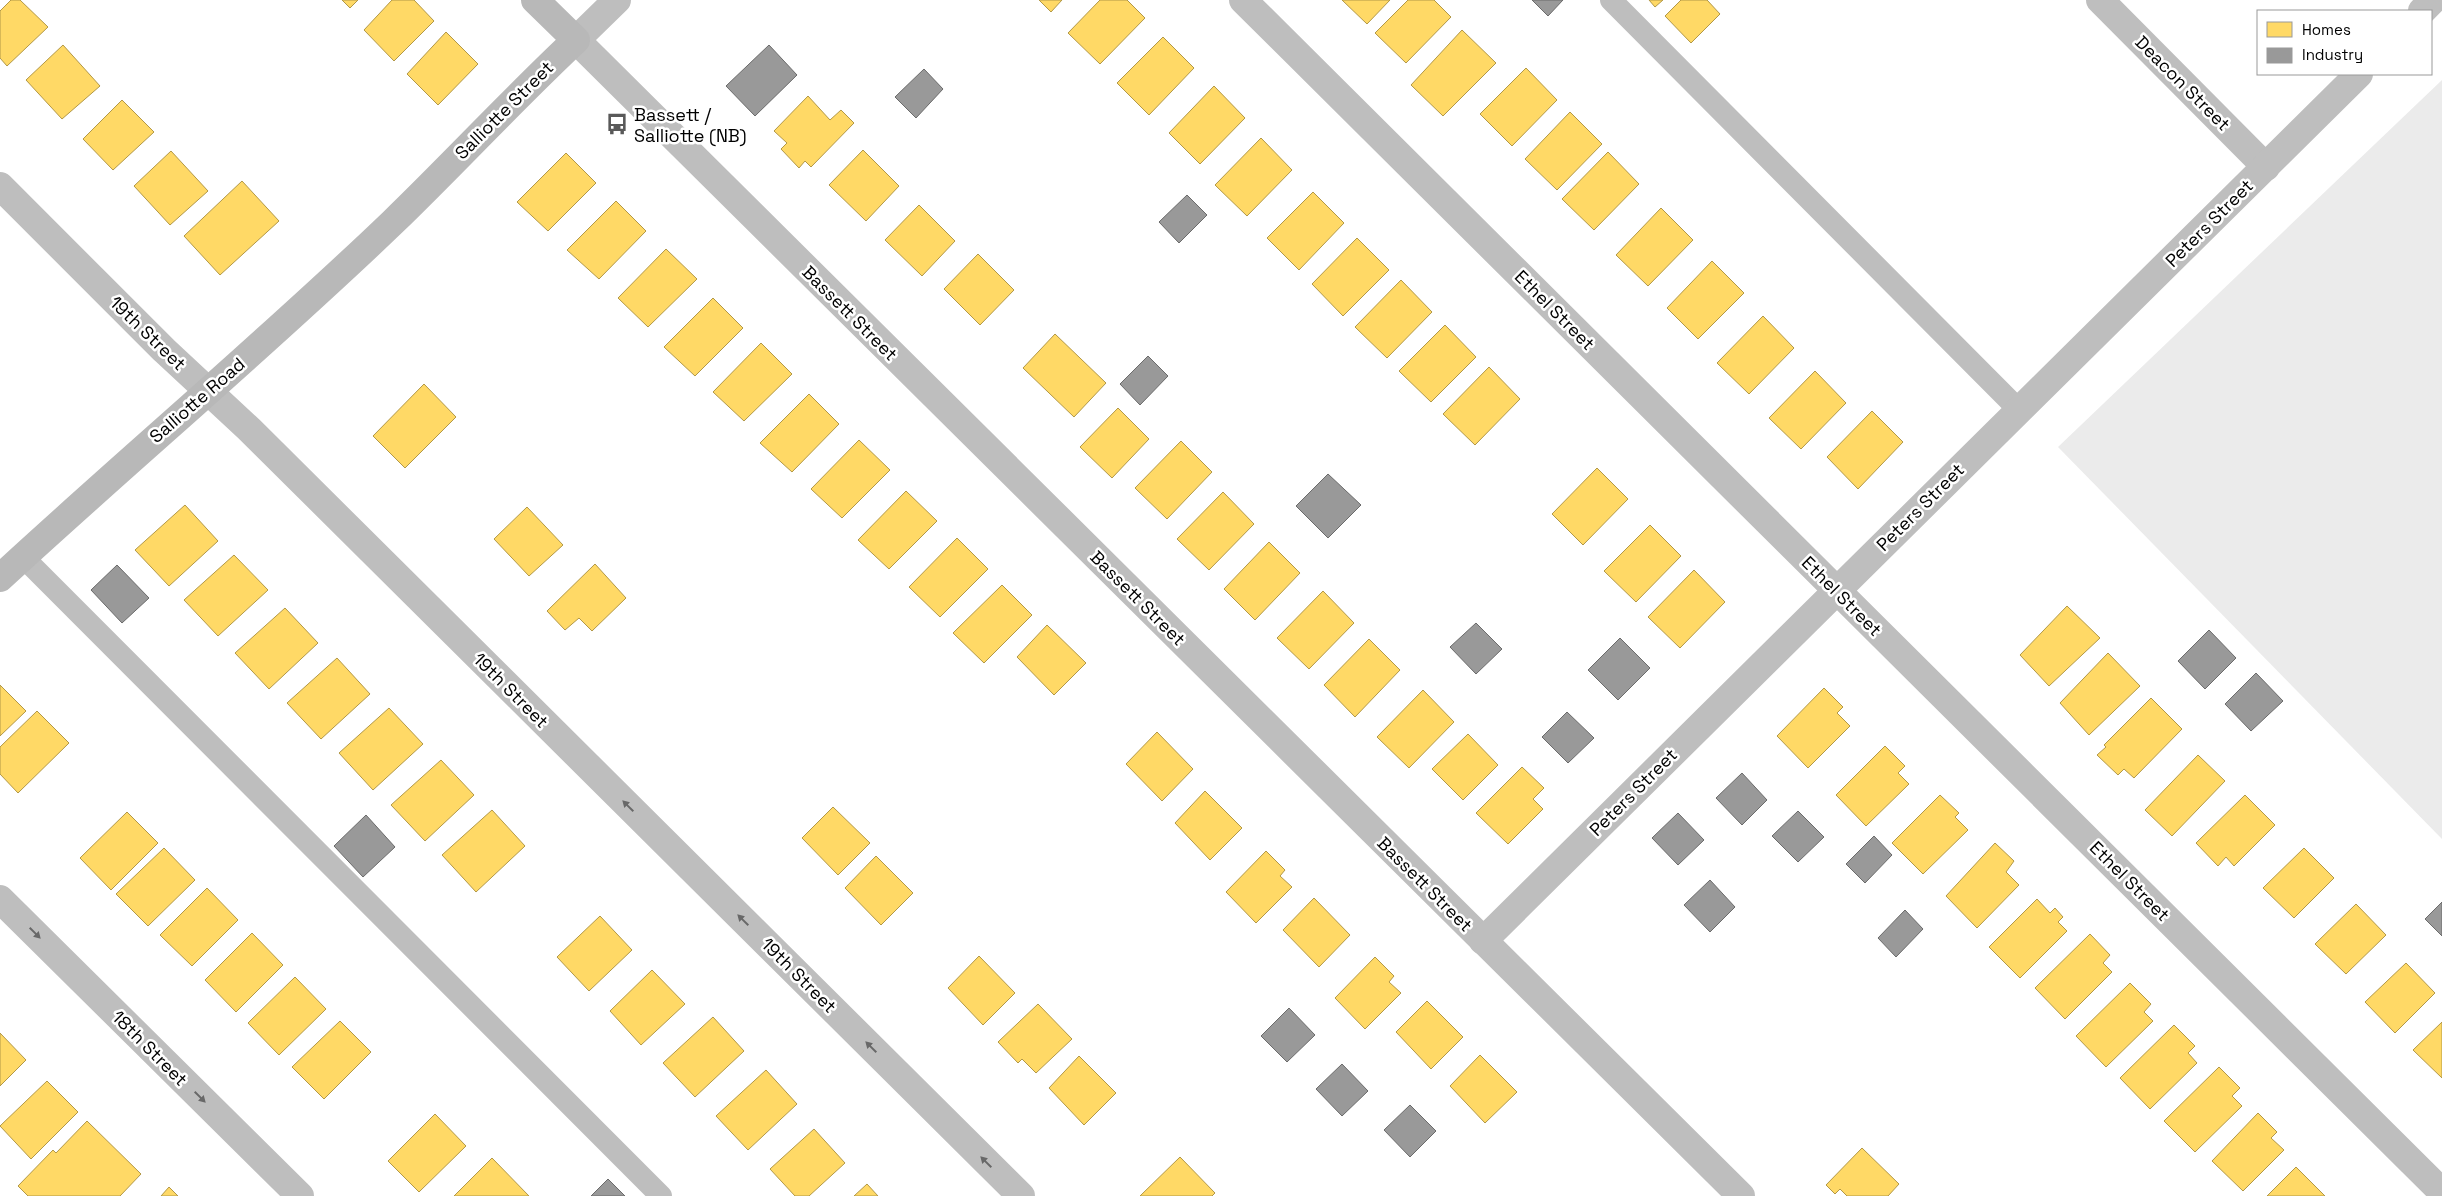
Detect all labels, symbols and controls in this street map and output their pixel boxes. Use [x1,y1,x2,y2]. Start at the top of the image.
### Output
legend [2257,10,2432,75]
text: Homes [2302,20,2351,39]
street label: Deacon Street [2131,31,2235,135]
text: Industry [2302,45,2363,64]
street label: Salliotte Street [450,56,558,164]
place label: Bassett / Salliotte (NB) [634,103,746,147]
bus stop icon: Bassett / Salliotte (NB) [604,111,630,137]
street label: Peters Street [2160,174,2258,272]
street label: Bassett Street [797,260,903,366]
street label: Ethel Street [1510,265,1600,355]
street label: 19th Street [105,291,191,375]
street label: Salliotte Road [144,352,250,448]
street label: Peters Street [1871,458,1969,556]
street label: Bassett Street [1085,545,1191,651]
street label: Ethel Street [1797,551,1887,641]
street label: 19th Street [468,647,554,733]
street label: Peters Street [1584,743,1682,841]
one-way arrow [622,800,634,812]
street label: Bassett Street [1372,831,1478,937]
street label: Ethel Street [2085,836,2175,926]
one-way arrow [737,914,749,926]
one-way arrow [28,927,40,939]
street label: 19th Street [756,932,842,1018]
street label: 18th Street [107,1005,193,1091]
one-way arrow [865,1041,877,1053]
one-way arrow [194,1091,206,1103]
one-way arrow [980,1156,992,1168]

